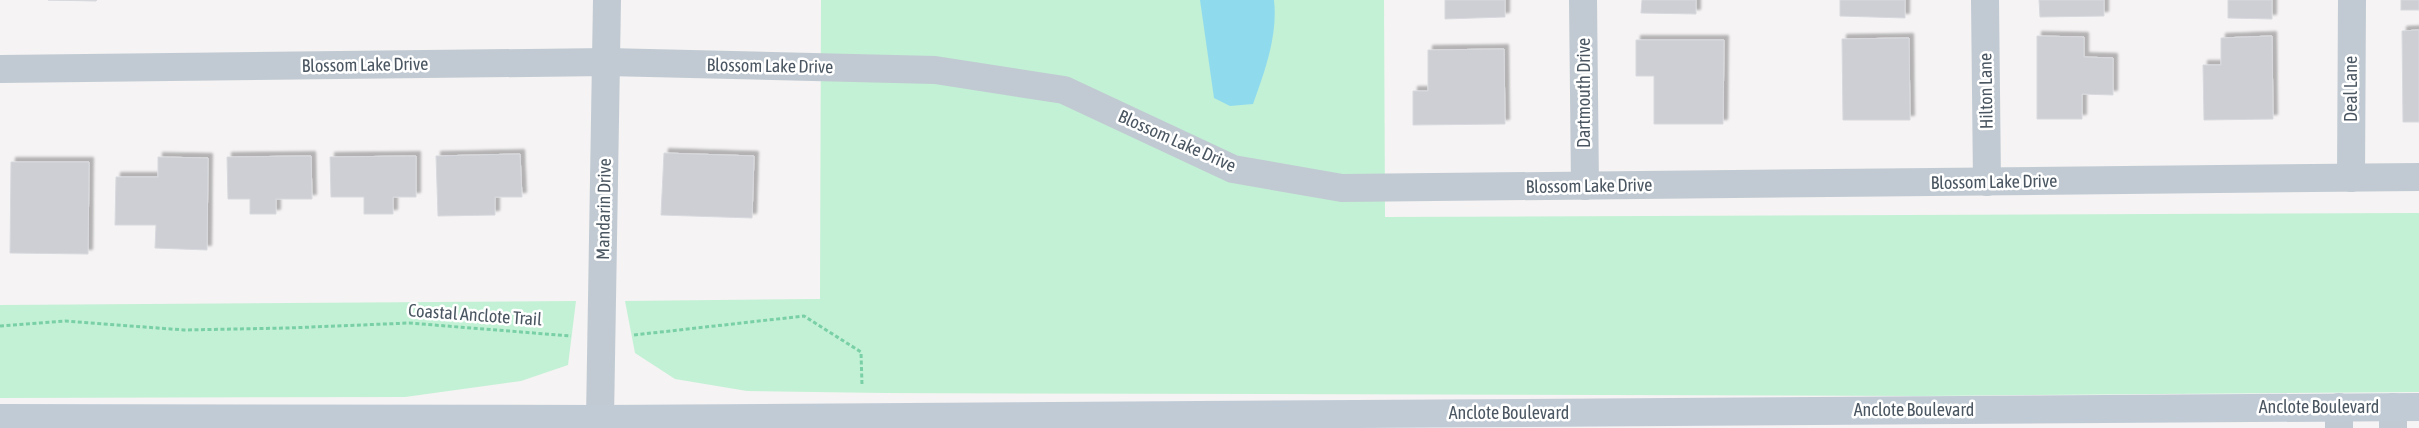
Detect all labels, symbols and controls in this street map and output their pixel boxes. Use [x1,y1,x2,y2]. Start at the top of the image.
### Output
street label: Dartmouth Drive [1573,38,1594,148]
street label: Blossom Lake Drive [301,53,428,76]
street label: Hilton Lane [1974,53,1997,129]
street label: Blossom Lake Drive [707,54,834,77]
street label: Deal Lane [2340,56,2361,122]
street label: Blossom Lake Drive [1115,105,1239,176]
street label: Mandarin Drive [592,158,615,260]
street label: Blossom Lake Drive [1930,170,2057,193]
street label: Blossom Lake Drive [1525,174,1652,197]
street label: Coastal Anclote Trail [407,299,543,330]
street label: Anclote Boulevard [2259,396,2379,417]
street label: Anclote Boulevard [1854,399,1974,420]
street label: Anclote Boulevard [1449,402,1569,423]

